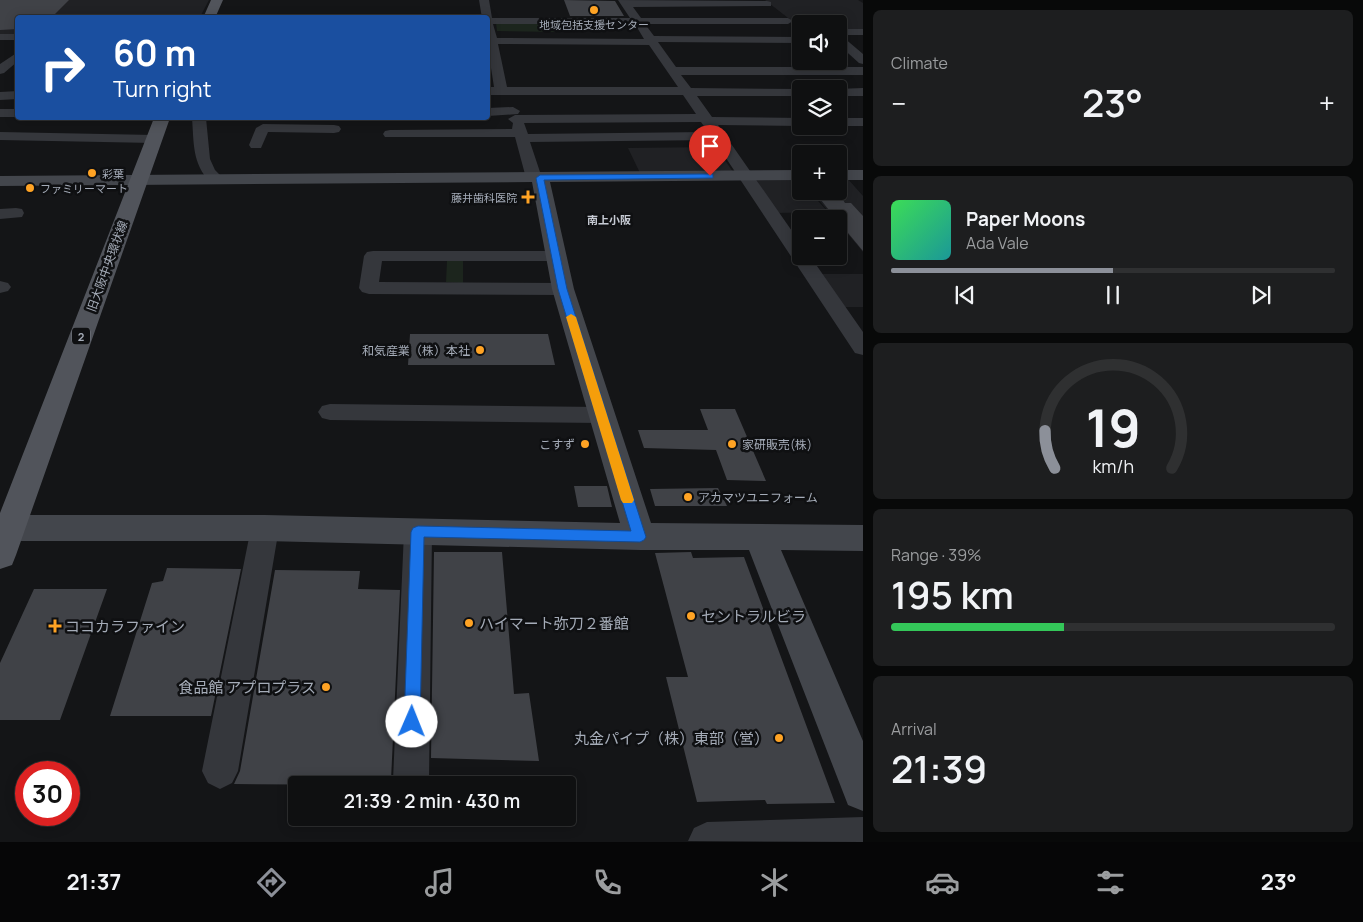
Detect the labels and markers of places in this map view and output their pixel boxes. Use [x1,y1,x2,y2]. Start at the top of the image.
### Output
marker: 地域包括支援センター [588,4,600,16]
place label: 地域包括支援センター [539,17,649,32]
pin [689,125,731,176]
place label: 彩葉 [102,166,124,181]
marker: 彩葉 [86,167,98,179]
place label: ファミリーマート [40,181,128,196]
marker: ファミリーマート [24,182,36,194]
place label: 藤井歯科医院 [451,190,517,205]
marker: 藤井歯科医院 [521,190,535,204]
place label: 和気産業（株）本社 [362,342,470,359]
marker: 和気産業（株）本社 [474,344,486,356]
place label: こすず [539,436,575,453]
place label: 家研販売(株) [742,436,812,453]
marker: こすず [579,438,591,450]
marker: 家研販売(株) [726,438,738,450]
place label: アカマツユニフォーム [698,489,818,506]
marker: アカマツユニフォーム [682,491,694,503]
place label: セントラルビラ [701,606,806,627]
marker: セントラルビラ [685,610,697,622]
place label: ハイマート弥刀２番館 [479,613,629,634]
place label: ココカラファイン [65,616,185,637]
marker: ハイマート弥刀２番館 [463,617,475,629]
marker: ココカラファイン [49,620,61,632]
place label: 食品館 アプロプラス [178,677,316,698]
marker: 食品館 アプロプラス [320,681,332,693]
place label: 丸金パイプ（株）東部（営） [574,728,769,749]
marker: 丸金パイプ（株）東部（営） [773,732,785,744]

